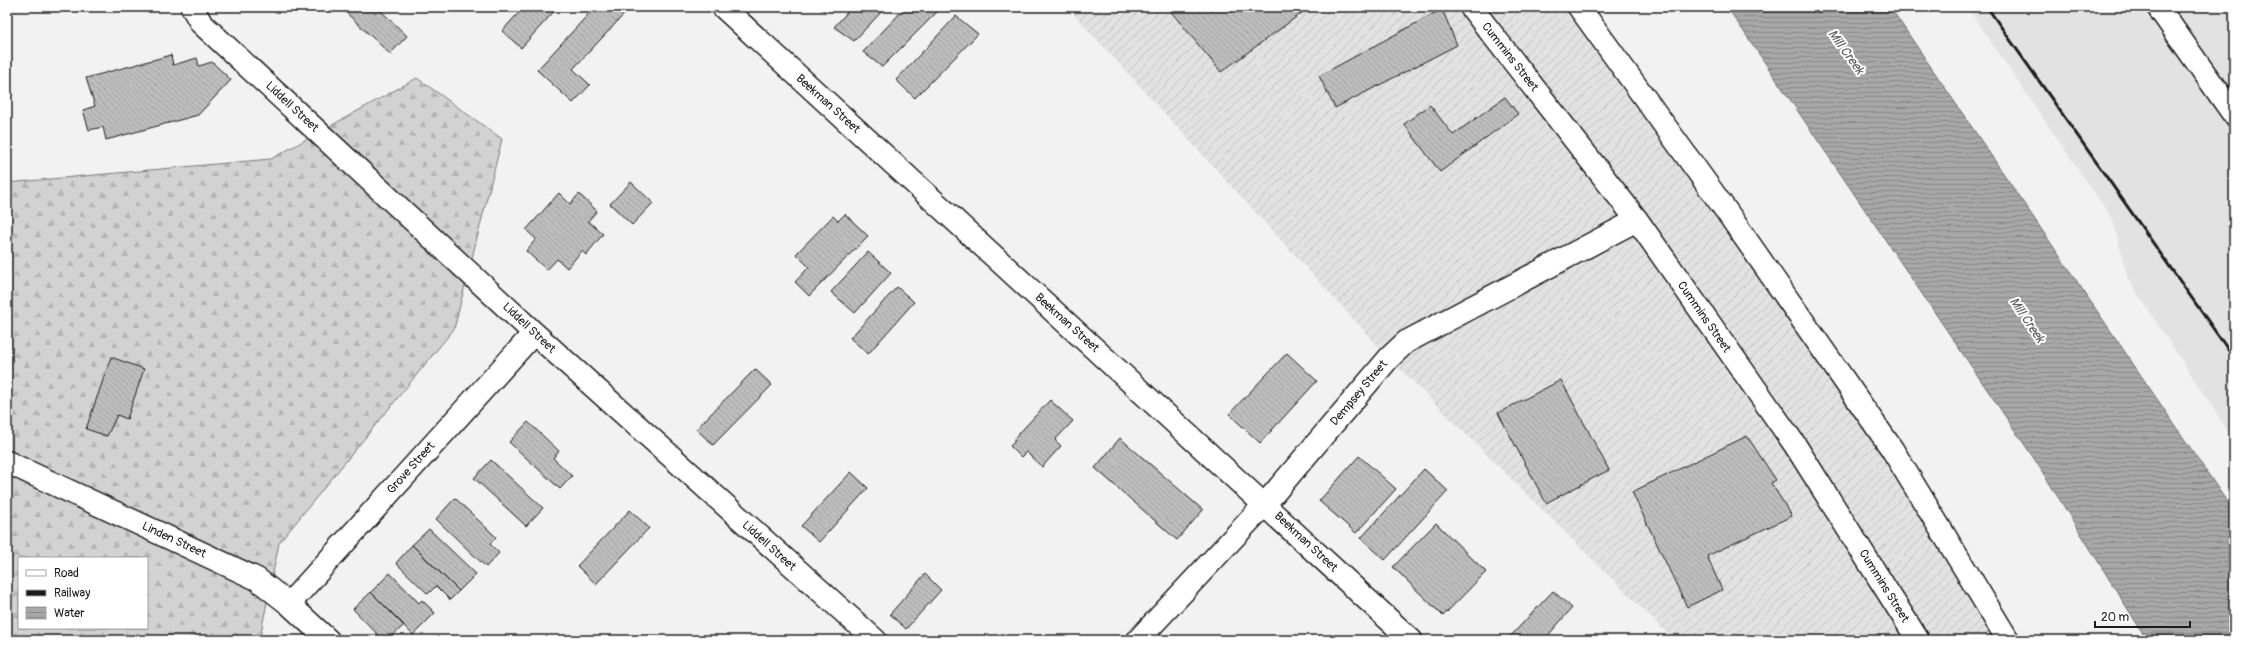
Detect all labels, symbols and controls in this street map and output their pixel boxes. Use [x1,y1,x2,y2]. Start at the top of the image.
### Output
street label: Cummins Street [1478,19,1542,95]
water label: Mill Creek [1824,27,1868,79]
street label: Beekman Street [793,71,863,137]
street label: Liddell Street [262,78,322,136]
street label: Cummins Street [1674,279,1734,356]
street label: Beekman Street [1032,290,1102,356]
water label: Mill Creek [2006,294,2049,347]
street label: Liddell Street [499,299,559,357]
street label: Dempsey Street [1327,357,1391,429]
street label: Grove Street [384,439,438,497]
street label: Beekman Street [1271,509,1341,575]
street label: Liddell Street [739,518,799,574]
street label: Linden Street [139,519,209,561]
street label: Cummins Street [1856,547,1913,626]
legend [18,557,148,629]
text: Road [54,566,79,581]
text: Railway [54,586,90,601]
scale bar [2095,603,2190,629]
text: Water [54,606,85,621]
text: 20 m [2101,610,2130,625]

